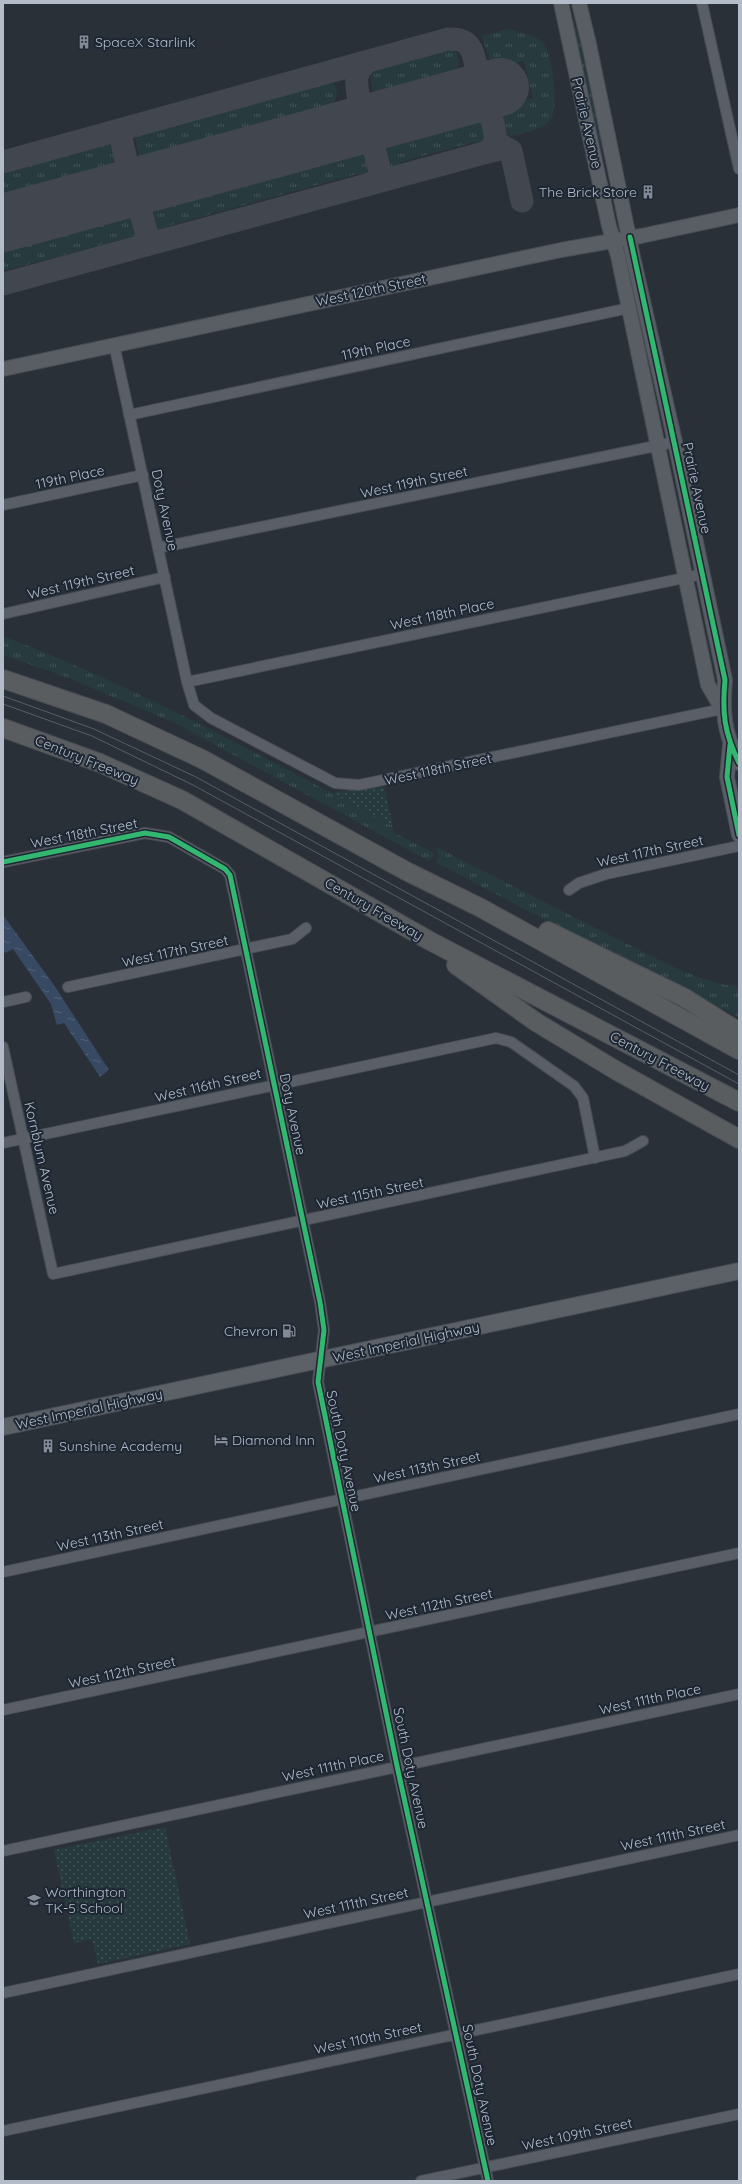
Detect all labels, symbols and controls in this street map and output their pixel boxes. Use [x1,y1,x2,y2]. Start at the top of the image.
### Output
place label: SpaceX Starlink [95,33,195,51]
building icon: SpaceX Starlink [76,34,92,50]
street label: Prairie Avenue [568,76,606,170]
place label: The Brick Store [539,183,637,201]
building icon: The Brick Store [640,184,656,200]
street label: West 120th Street [314,269,428,310]
street label: 119th Place [340,332,412,364]
street label: Prairie Avenue [679,441,715,535]
street label: 119th Place [34,461,106,493]
street label: West 119th Street [359,462,470,502]
street label: Doty Avenue [148,468,182,553]
street label: West 119th Street [26,561,137,603]
street label: West 118th Place [388,594,496,634]
street label: Century Freeway [32,731,142,789]
street label: West 118th Street [383,749,493,789]
street label: West 118th Street [29,814,139,852]
street label: West 117th Street [595,831,705,871]
street label: Century Freeway [322,874,426,944]
street label: West 117th Street [120,931,230,971]
street label: Century Freeway [607,1027,713,1095]
street label: West 116th Street [153,1064,263,1106]
street label: Doty Avenue [276,1072,310,1157]
street label: Kornblum Avenue [20,1100,64,1216]
street label: West 115th Street [315,1173,425,1213]
street label: West Imperial Highway [331,1318,481,1366]
place label: Chevron [224,1322,278,1340]
fuel station icon: Chevron [281,1323,297,1339]
street label: West Imperial Highway [14,1385,164,1433]
street label: South Doty Avenue [322,1389,366,1514]
place label: Diamond Inn [232,1431,315,1449]
hotel icon: Diamond Inn [213,1432,229,1448]
place label: Sunshine Academy [59,1437,182,1455]
building icon: Sunshine Academy [40,1438,56,1454]
street label: West 113th Street [372,1447,482,1487]
street label: West 113th Street [55,1515,165,1555]
street label: West 112th Street [384,1584,495,1624]
street label: West 112th Street [67,1652,178,1692]
street label: West 111th Place [597,1679,703,1719]
street label: South Doty Avenue [389,1706,433,1831]
street label: West 111th Place [280,1746,386,1786]
street label: West 111th Street [619,1815,727,1855]
place label: Worthington TK-5 School [45,1883,126,1917]
street label: West 111th Street [302,1883,410,1923]
school or university icon: Worthington TK-5 School [26,1892,42,1908]
street label: West 110th Street [312,2018,424,2058]
street label: South Doty Avenue [458,2023,502,2148]
street label: West 109th Street [520,2113,634,2154]

